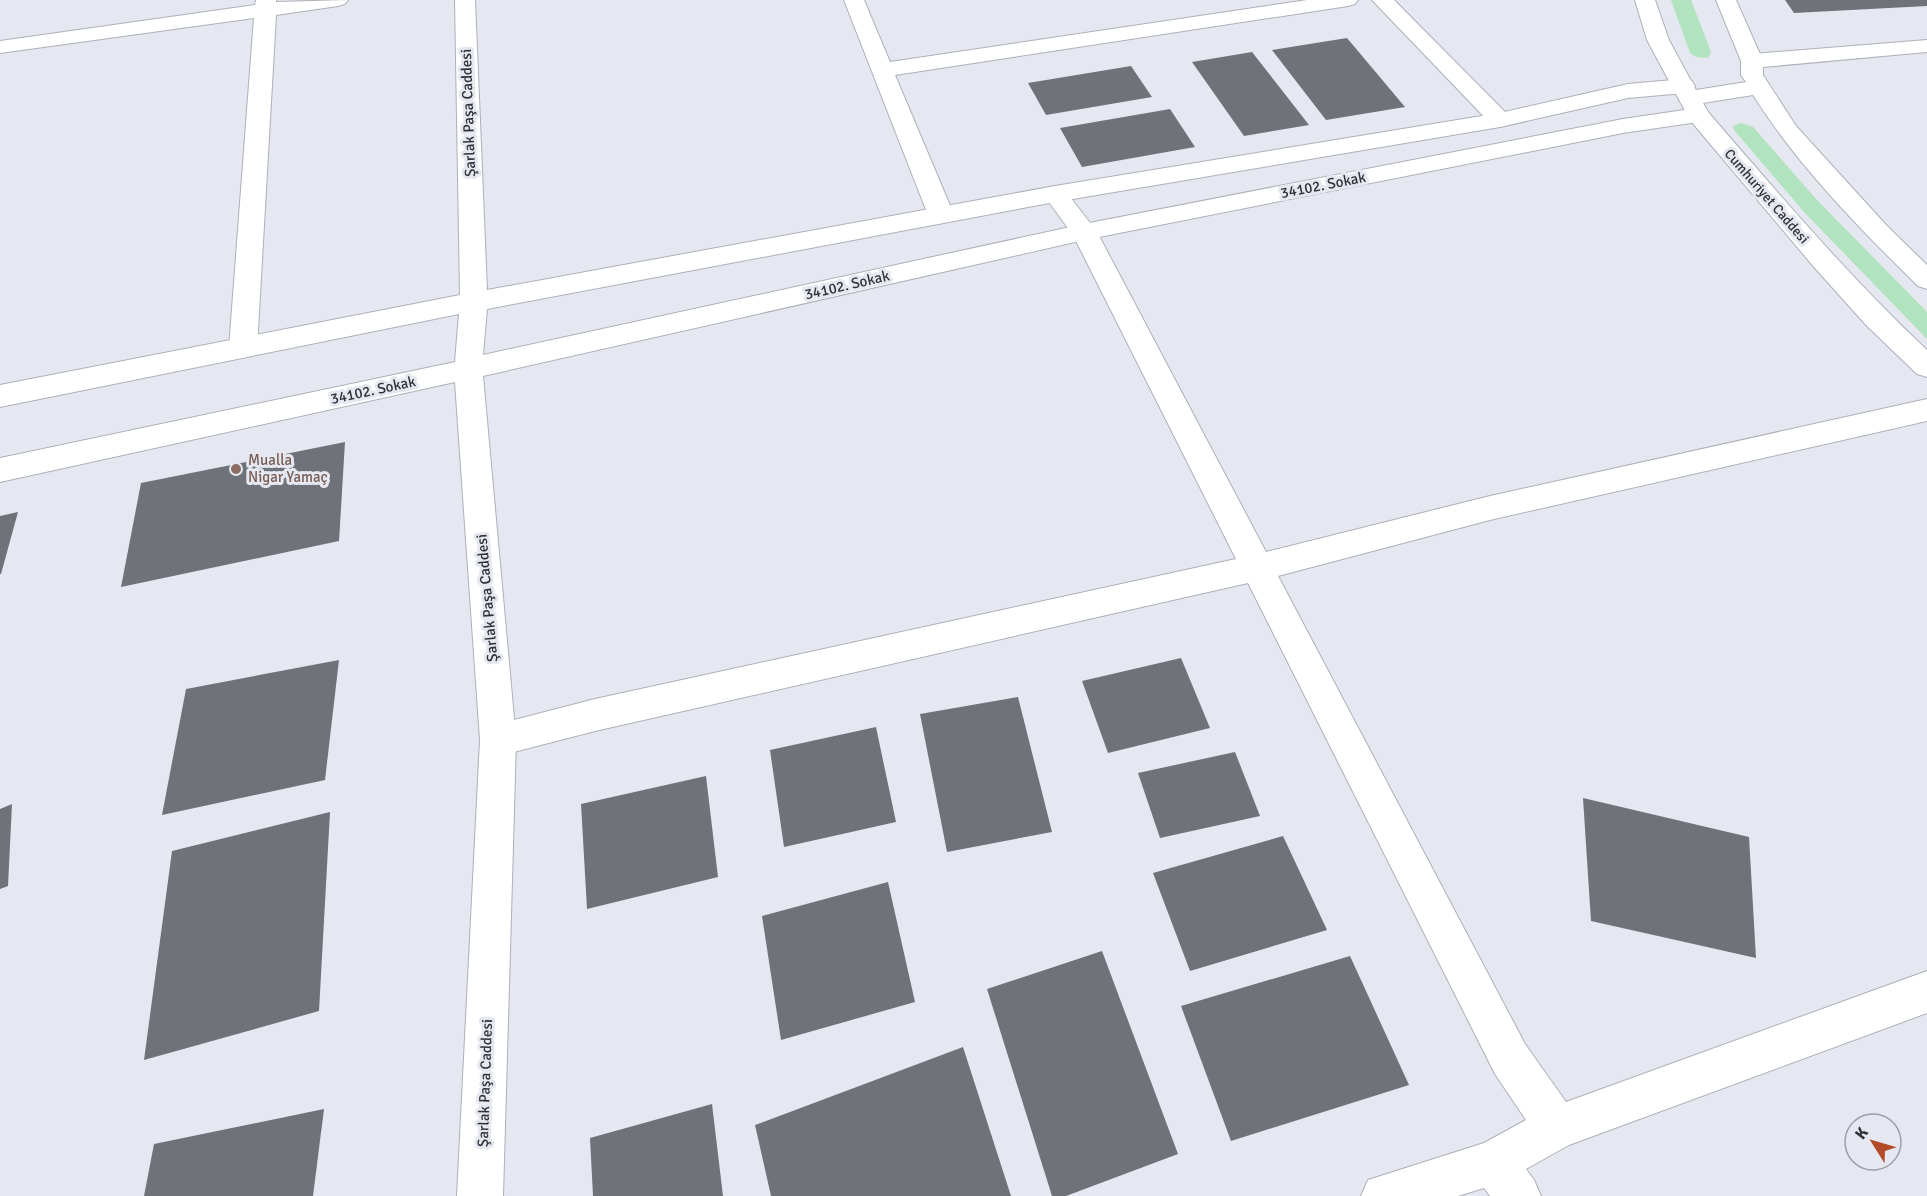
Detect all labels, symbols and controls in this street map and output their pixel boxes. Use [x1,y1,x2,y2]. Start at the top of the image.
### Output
street label: Şarlak Paşa Caddesi [457,49,479,177]
street label: Cumhuriyet Caddesi [1721,145,1812,247]
street label: 34102. Sokak [1279,168,1368,202]
street label: 34102. Sokak [803,266,892,304]
street label: 34102. Sokak [329,372,418,408]
place label: Mualla Nigar Yamaç [248,451,328,486]
marker: Mualla Nigar Yamaç [229,462,243,476]
street label: Şarlak Paşa Caddesi [472,533,502,663]
street label: Şarlak Paşa Caddesi [474,1019,496,1147]
north arrow [1843,1112,1903,1172]
text: K [1851,1124,1873,1144]

